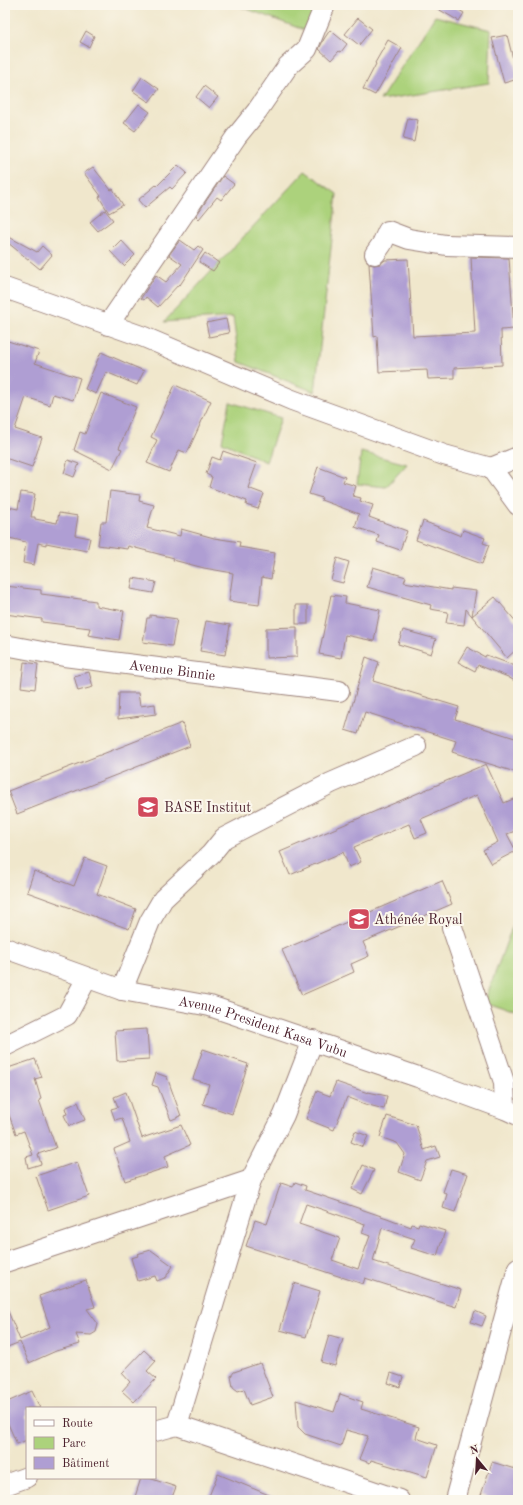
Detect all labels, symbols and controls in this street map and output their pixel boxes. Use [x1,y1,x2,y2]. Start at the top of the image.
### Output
street label: Avenue Binnie [128,658,216,683]
school or university icon: BASE Institut [135,794,161,820]
place label: BASE Institut [164,801,251,815]
school or university icon: Athénée Royal [346,906,372,932]
place label: Athénée Royal [374,913,463,927]
street label: Avenue President Kasa Vubu [177,994,349,1060]
legend [26,1407,156,1479]
text: Route [62,1418,93,1430]
text: Parc [62,1438,86,1450]
north arrow [457,1439,497,1479]
text: N [469,1444,481,1457]
text: Bâtiment [62,1458,109,1470]

